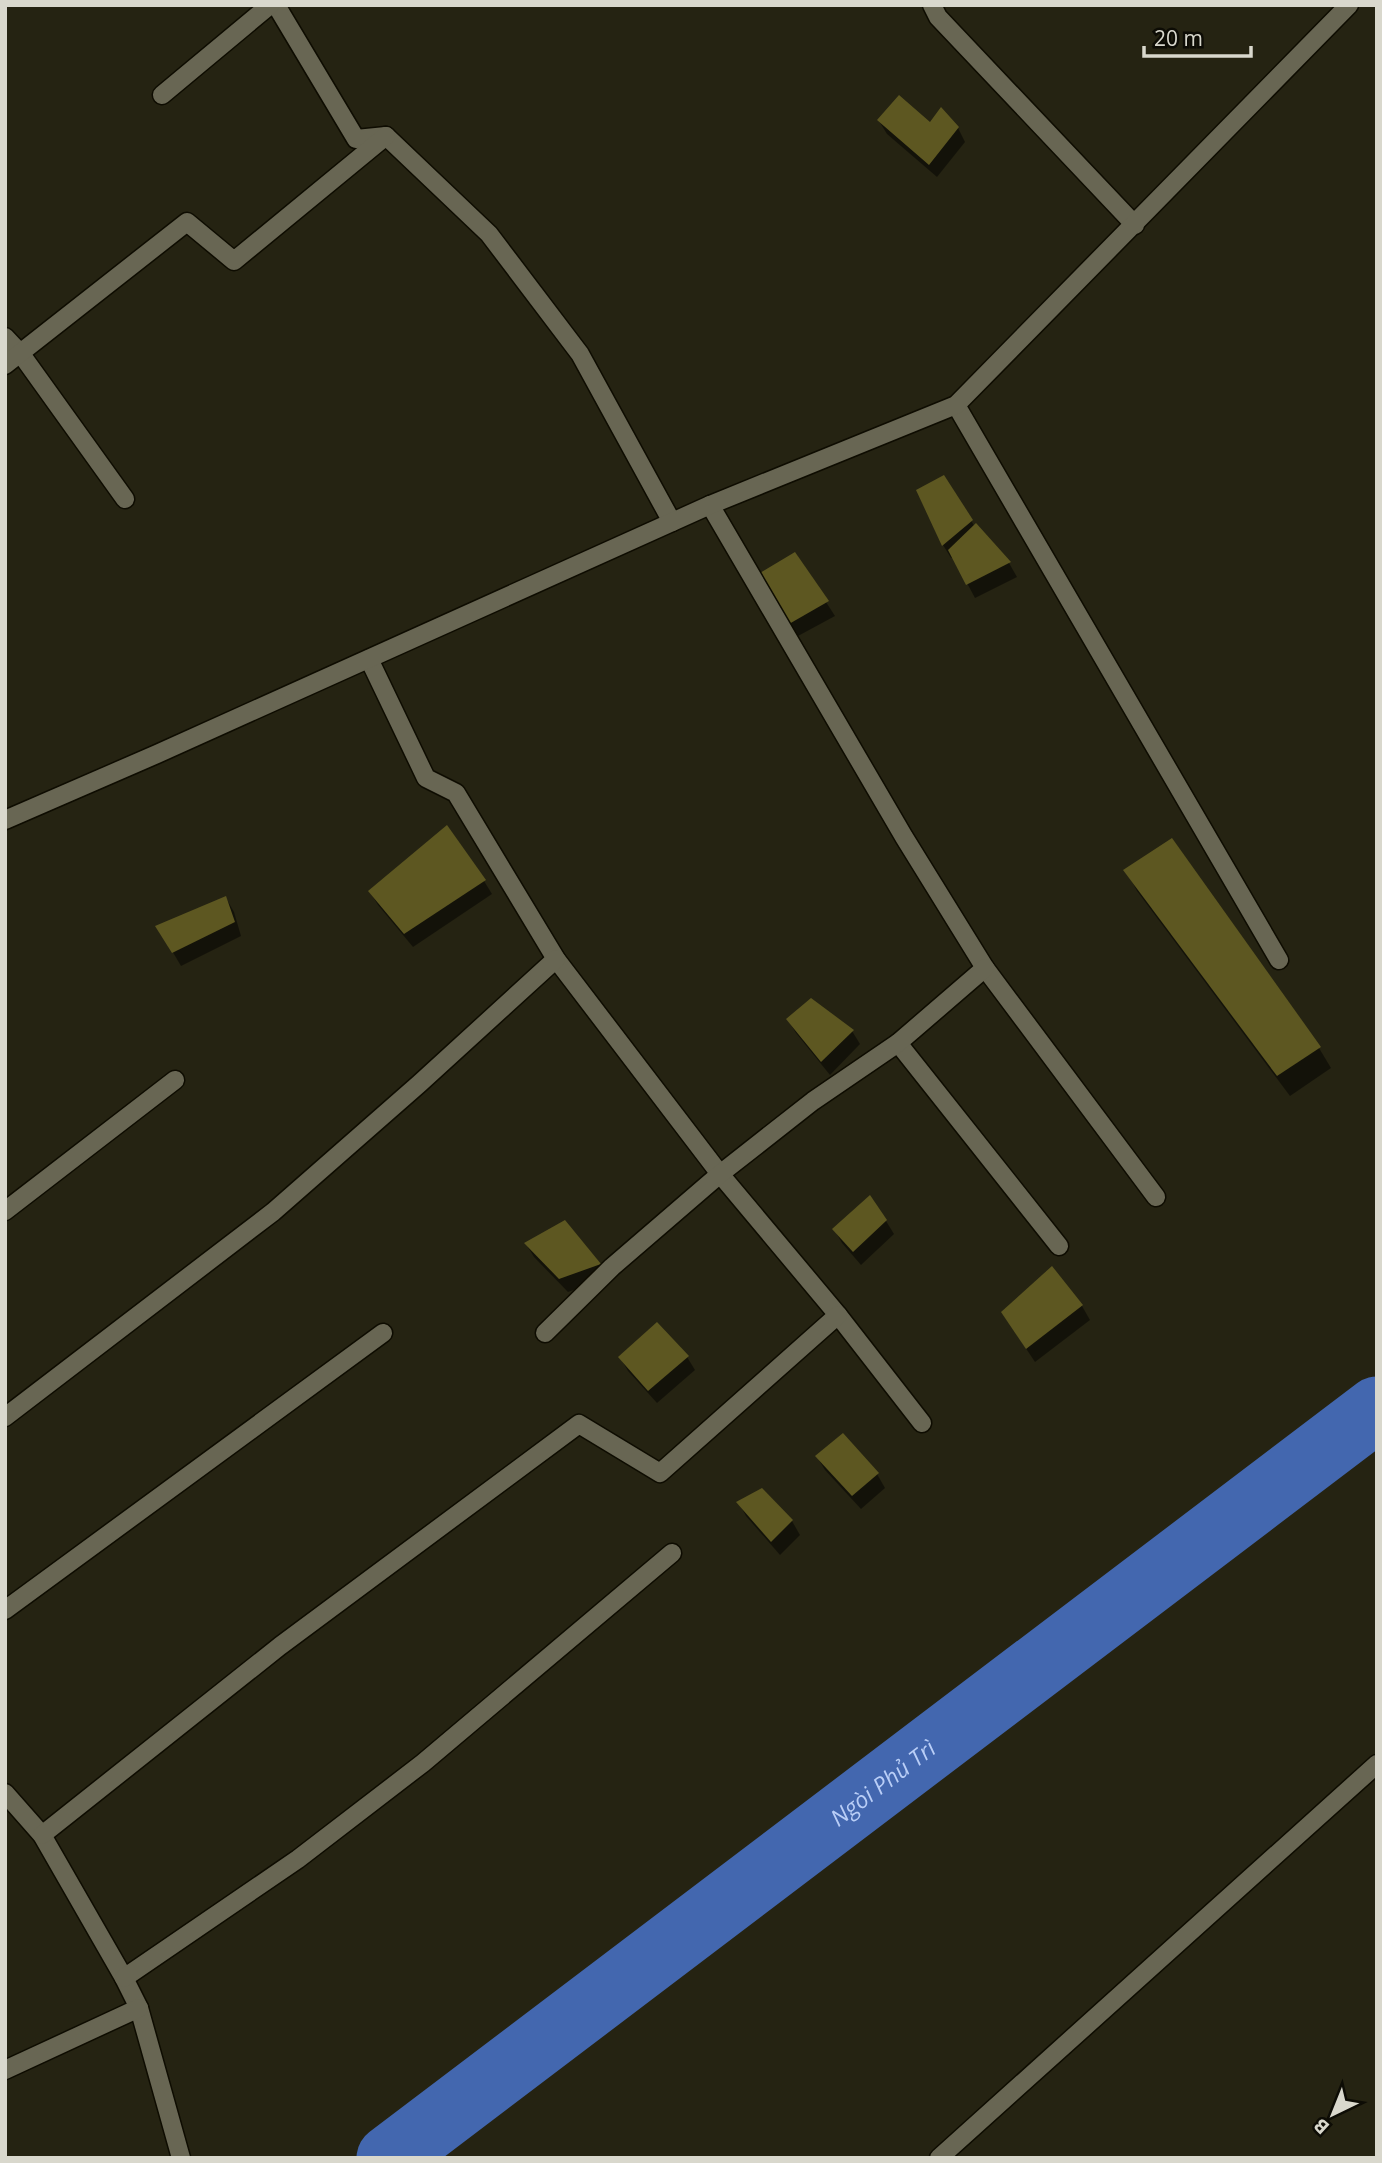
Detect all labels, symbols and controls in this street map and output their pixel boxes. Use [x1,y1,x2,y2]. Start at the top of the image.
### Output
scale bar [1144,14,1251,58]
text: 20 m [1154,24,1203,52]
water label: Ngòi Phủ Trì [823,1732,942,1833]
north arrow [1298,2079,1368,2149]
text: B [1308,2113,1335,2140]

